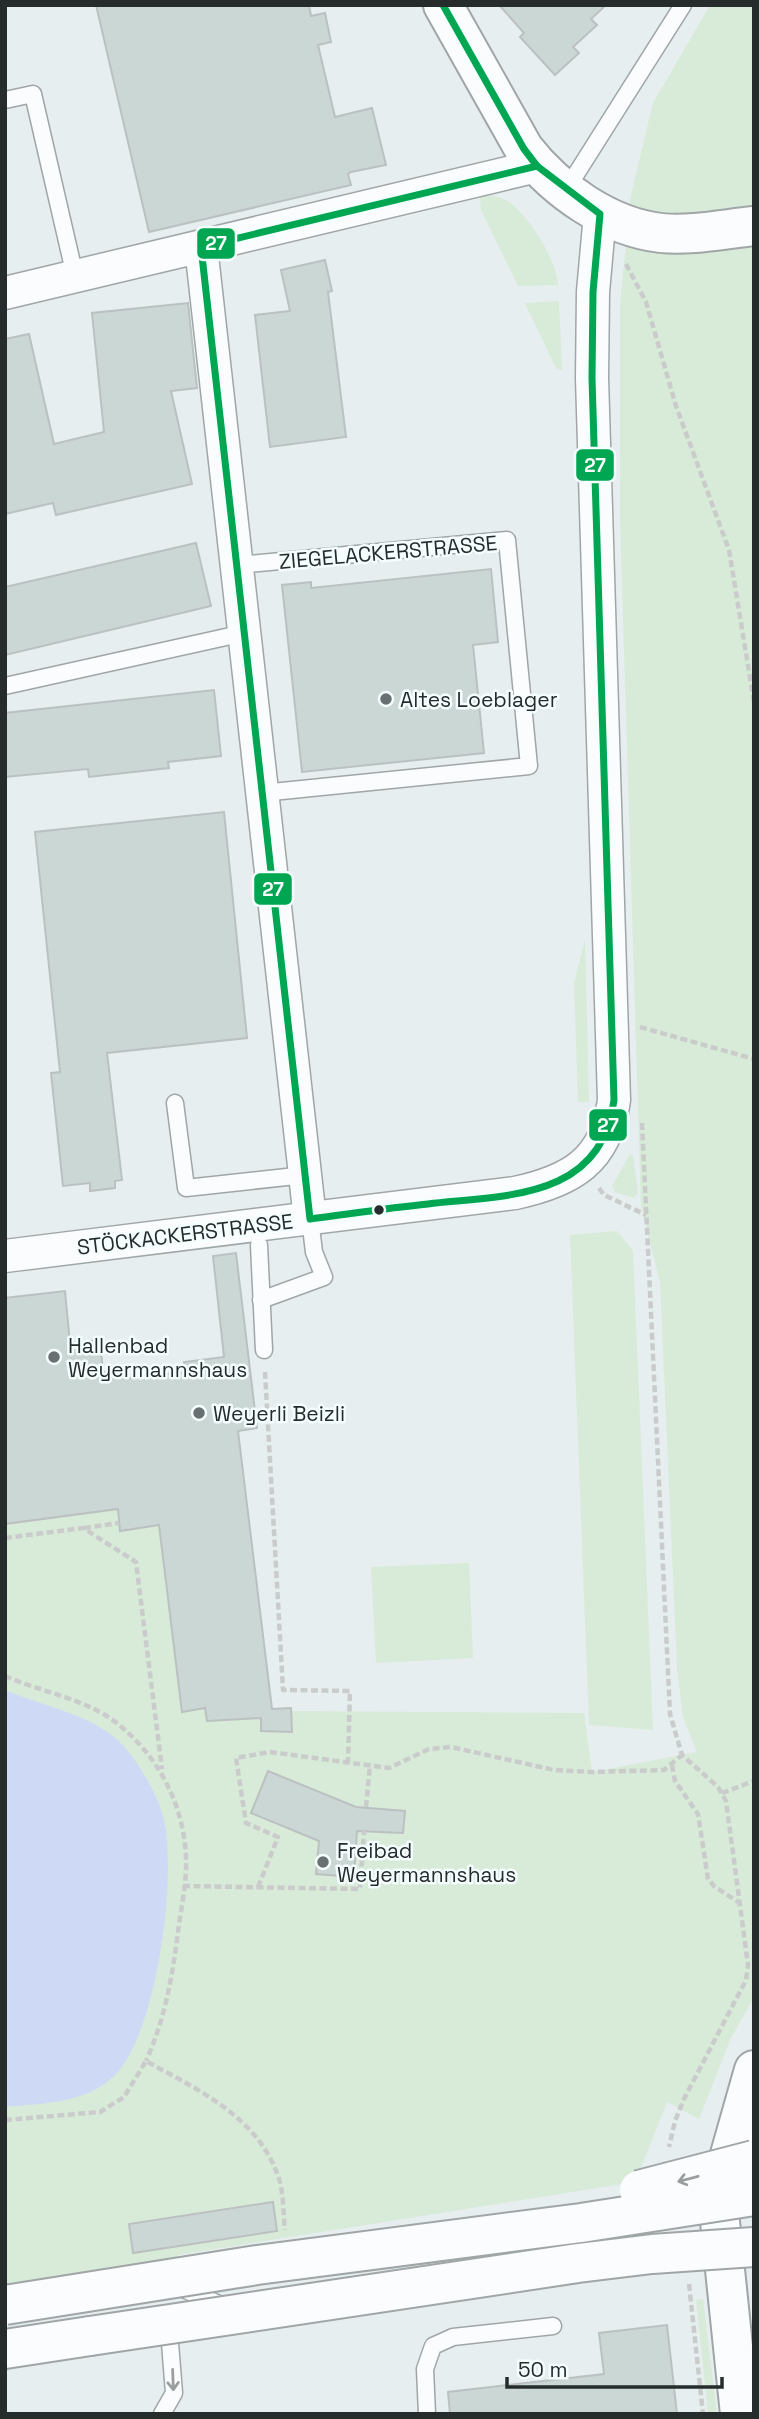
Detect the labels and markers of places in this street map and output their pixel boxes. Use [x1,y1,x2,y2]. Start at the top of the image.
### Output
place label: Altes Loeblager [400,686,558,713]
marker: Altes Loeblager [378,691,394,707]
unlabelled marker [372,1203,386,1217]
place label: Hallenbad Weyermannshaus [68,1332,247,1383]
marker: Hallenbad Weyermannshaus [46,1349,62,1365]
place label: Weyerli Beizli [213,1400,345,1427]
marker: Weyerli Beizli [191,1405,207,1421]
place label: Freibad Weyermannshaus [337,1837,516,1888]
marker: Freibad Weyermannshaus [315,1854,331,1870]

